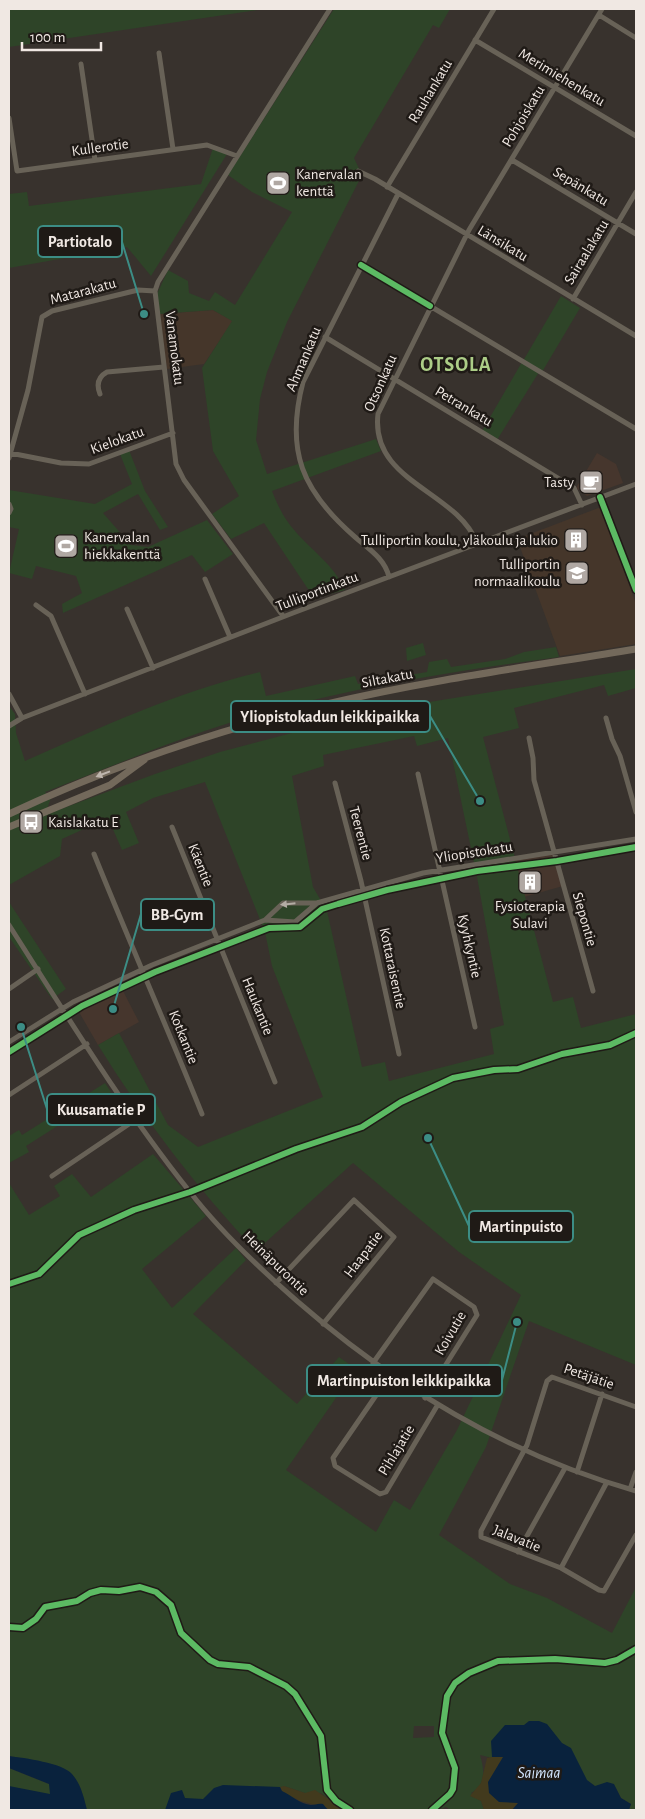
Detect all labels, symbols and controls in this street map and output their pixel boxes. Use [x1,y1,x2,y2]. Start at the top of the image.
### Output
scale bar [22,20,101,52]
text: 100 m [30,30,65,45]
street label: Merimiehenkatu [516,46,608,109]
street label: Rauhankatu [406,57,455,125]
street label: Pohjoiskatu [499,83,548,150]
street label: Kullerotie [71,136,130,159]
street label: Sepänkatu [550,164,611,209]
place label: Kanervalan kenttä [296,167,362,199]
sports icon: Kanervalan kenttä [265,170,291,196]
street label: Sairaalakatu [561,217,612,287]
street label: Länsikatu [475,223,531,264]
callout: Partiotalo [38,226,122,257]
text: Partiotalo [48,234,112,250]
street label: Matarakatu [48,275,118,307]
street label: Vanamokatu [163,310,187,386]
street label: Ahmankatu [283,324,324,394]
street label: Otsonkatu [361,352,400,414]
district label: OTSOLA [420,355,492,375]
street label: Petrankatu [432,384,495,430]
street label: Kielokatu [88,424,146,457]
cafe icon: Tasty [578,469,604,495]
place label: Tasty [544,475,575,490]
building icon: Tulliportin koulu, yläkoulu ja lukio [563,527,589,553]
place label: Kanervalan hiekkakenttä [84,530,160,562]
sports icon: Kanervalan hiekkakenttä [53,533,79,559]
place label: Tulliportin koulu, yläkoulu ja lukio [361,533,558,548]
place label: Tulliportin normaalikoulu [474,557,560,589]
school or university icon: Tulliportin normaalikoulu [564,560,590,586]
street label: Tulliportinkatu [274,569,361,614]
street label: Siltakatu [360,666,414,691]
callout: Yliopistokadun leikkipaikka [231,701,430,732]
text: Yliopistokadun leikkipaikka [240,709,420,725]
one-way arrow [96,770,110,778]
street label: Teerentie [346,805,375,862]
bus stop icon: Kaislakatu E [18,809,44,835]
place label: Kaislakatu E [48,815,118,830]
street label: Yliopistokatu [435,839,514,866]
street label: Käentie [185,842,216,889]
building icon: Fysioterapia Sulavi [517,869,543,895]
street label: Siepontie [570,890,599,948]
callout: BB-Gym [141,899,214,930]
place label: Fysioterapia Sulavi [495,899,565,931]
one-way arrow [280,900,296,908]
text: BB-Gym [151,907,203,924]
street label: Kyyhkyntie [455,913,484,979]
street label: Kottaraisentie [377,926,408,1010]
street label: Haukantie [239,975,276,1037]
street label: Kotkantie [166,1008,201,1066]
callout: Kuusamatie P [47,1094,155,1125]
text: Kuusamatie P [57,1102,145,1118]
callout: Martinpuisto [469,1211,573,1242]
text: Martinpuisto [479,1219,563,1235]
street label: Heinäpurontie [240,1228,312,1298]
street label: Haapatie [341,1228,386,1280]
street label: Koivutie [432,1309,469,1358]
street label: Petäjätie [562,1361,616,1392]
callout: Martinpuiston leikkipaikka [307,1365,502,1396]
text: Martinpuiston leikkipaikka [317,1373,491,1389]
street label: Pihlajatie [376,1422,417,1478]
street label: Jalavatie [491,1522,543,1555]
water label: Saimaa [518,1765,560,1781]

